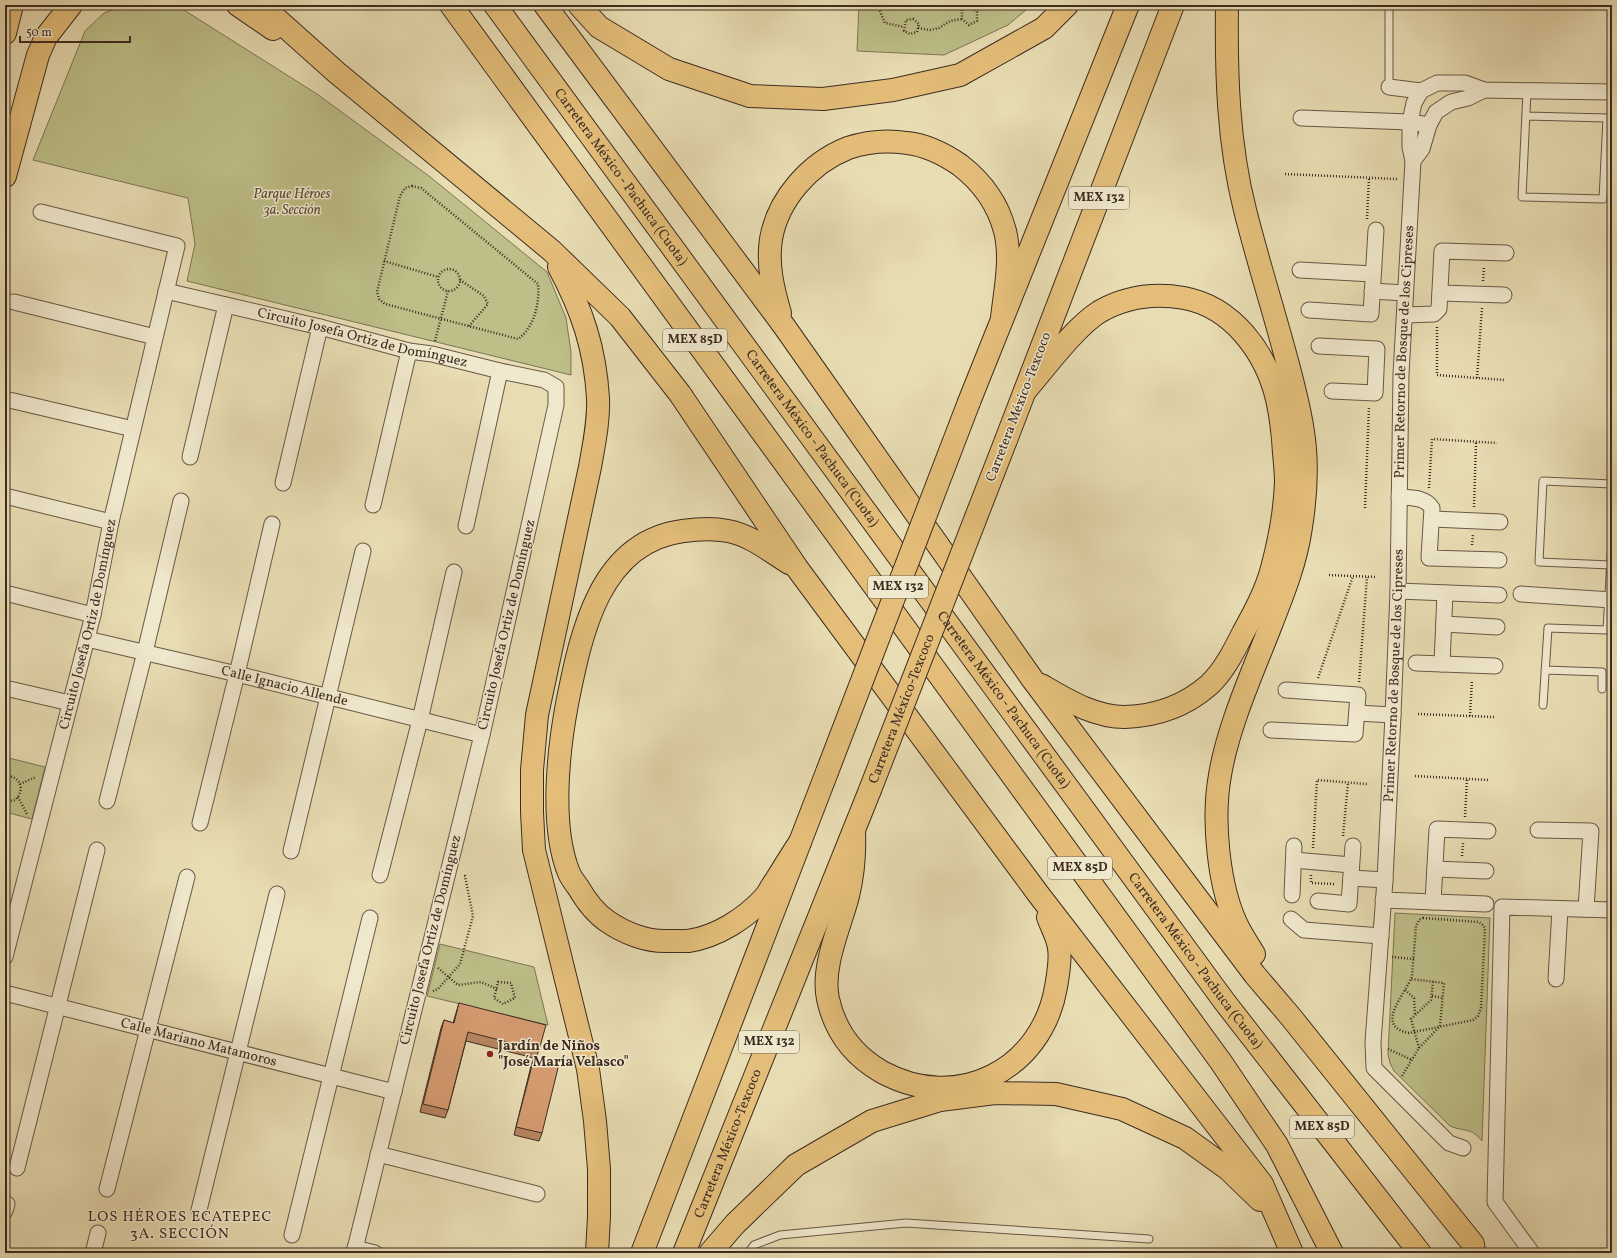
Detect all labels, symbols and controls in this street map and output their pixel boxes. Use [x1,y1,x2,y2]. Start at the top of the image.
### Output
scale bar [20,18,130,44]
text: 50 m [26,25,52,41]
street label: Carretera México - Pachuca (Cuota) [550,84,692,269]
park label: Parque Héroes 3a. Sección [253,185,331,220]
road number: MEX 132 [1069,187,1129,209]
street label: Primer Retorno de Bosque de los Cipreses [1390,225,1419,479]
street label: Circuito Josefa Ortiz de Domínguez [255,303,470,372]
road number: MEX 85D [663,329,727,351]
street label: Carretera México-Texcoco [982,329,1056,485]
street label: Carretera México - Pachuca (Cuota) [741,346,883,531]
street label: Circuito Josefa Ortiz de Domínguez [54,517,121,732]
street label: Circuito Josefa Ortiz de Domínguez [473,518,541,732]
street label: Primer Retorno de Bosque de los Cipreses [1379,549,1408,803]
road number: MEX 132 [868,576,928,598]
street label: Carretera México - Pachuca (Cuota) [932,607,1075,792]
street label: Carretera México-Texcoco [864,631,939,787]
street label: Calle Ignacio Allende [219,661,350,711]
street label: Circuito Josefa Ortiz de Domínguez [396,833,466,1047]
road number: MEX 85D [1048,857,1112,879]
street label: Carretera México - Pachuca (Cuota) [1124,869,1267,1053]
street label: Calle Mariano Matamoros [119,1013,279,1071]
road number: MEX 132 [739,1031,799,1053]
place label: Jardín de Niños "José María Velasco" [497,1037,629,1072]
marker: Jardín de Niños "José María Velasco" [485,1049,495,1059]
street label: Carretera México-Texcoco [689,1066,766,1221]
road number: MEX 85D [1290,1116,1354,1138]
district label: LOS HÉROES ECATEPEC 3A. SECCIÓN [88,1207,272,1245]

